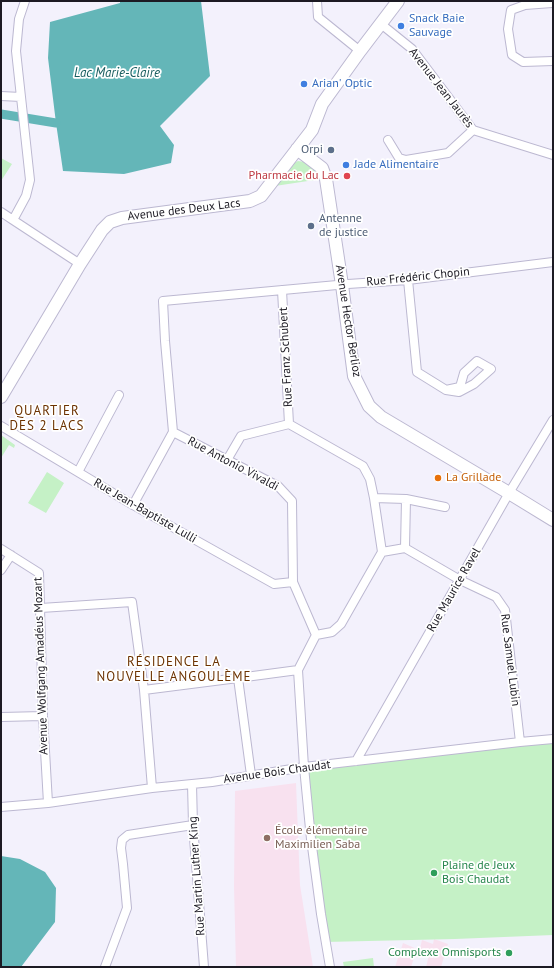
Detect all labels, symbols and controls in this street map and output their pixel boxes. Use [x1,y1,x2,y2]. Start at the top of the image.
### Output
place label: Snack Baie Sauvage [409,12,465,40]
marker: Snack Baie Sauvage [396,21,406,31]
street label: Avenue Jean Jaurès [405,45,477,131]
water label: Lac Marie-Claire [74,65,160,81]
place label: Arian' Optic [312,77,372,91]
marker: Arian' Optic [299,79,309,89]
place label: Orpi [301,143,323,157]
marker: Orpi [326,145,336,155]
place label: Jade Alimentaire [354,158,439,172]
marker: Jade Alimentaire [341,160,351,170]
place label: Pharmacie du Lac [249,169,339,183]
marker: Pharmacie du Lac [342,171,352,181]
street label: Avenue des Deux Lacs [127,196,241,224]
place label: Antenne de justice [319,212,368,240]
marker: Antenne de justice [306,221,316,231]
street label: Avenue Hector Berlioz [332,264,364,378]
street label: Rue Frédéric Chopin [366,264,470,290]
street label: Rue Franz Schubert [276,307,296,407]
district label: QUARTIER DES 2 LACS [10,403,84,434]
street label: Rue Antonio Vivaldi [185,434,281,494]
place label: La Grillade [446,471,501,485]
marker: La Grillade [433,473,443,483]
street label: Rue Jean-Baptiste Lulli [91,476,199,546]
street label: Rue Maurice Ravel [424,545,484,635]
street label: Avenue Wolfgang Amadéus Mozart [31,577,51,755]
street label: Rue Samuel Lubin [497,613,523,707]
district label: RÉSIDENCE LA NOUVELLE ANGOULÈME [97,654,251,685]
street label: Avenue Bois Chaudat [223,757,331,787]
street label: Rue Martin Luther King [186,816,208,936]
place label: École élémentaire Maximilien Saba [275,824,367,852]
marker: École élémentaire Maximilien Saba [262,833,272,843]
place label: Plaine de Jeux Bois Chaudat [442,859,515,887]
marker: Plaine de Jeux Bois Chaudat [429,868,439,878]
place label: Complexe Omnisports [388,946,501,960]
marker: Complexe Omnisports [504,948,514,958]

